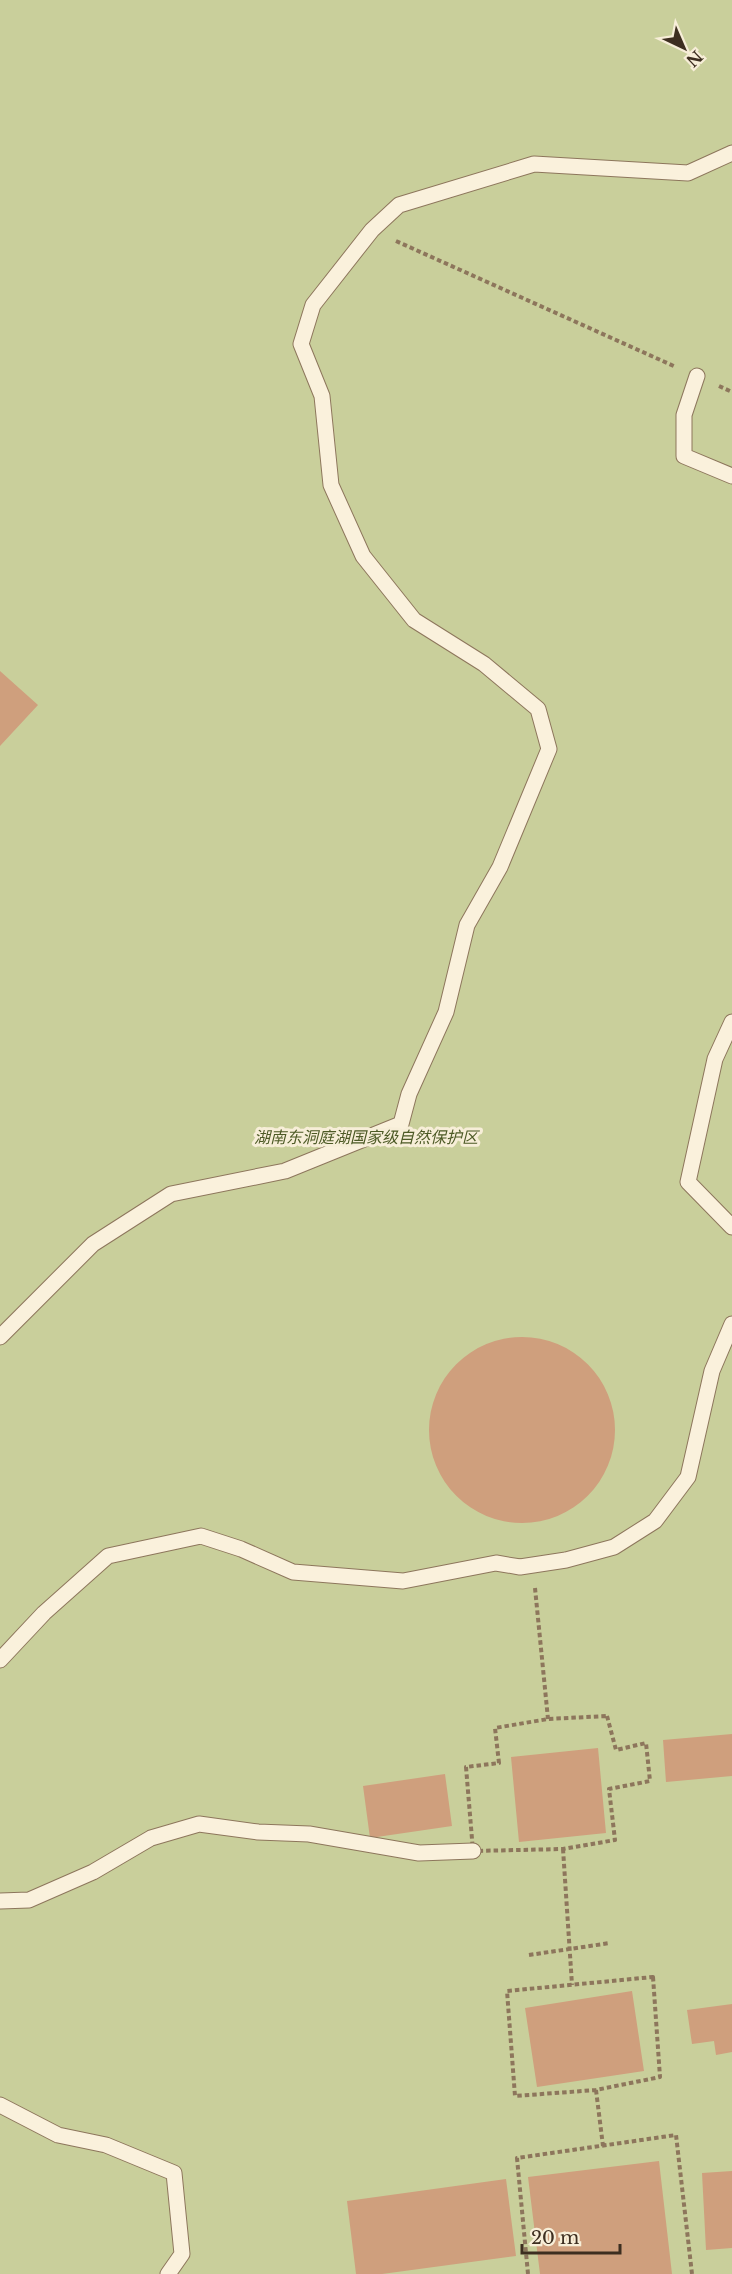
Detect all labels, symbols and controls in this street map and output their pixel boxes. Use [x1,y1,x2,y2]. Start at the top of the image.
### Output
north arrow [654,18,714,78]
text: N [682,46,707,71]
park label: 湖南东洞庭湖国家级自然保护区 [254,1127,480,1147]
scale bar [522,2217,620,2255]
text: 20 m [531,2227,579,2249]

